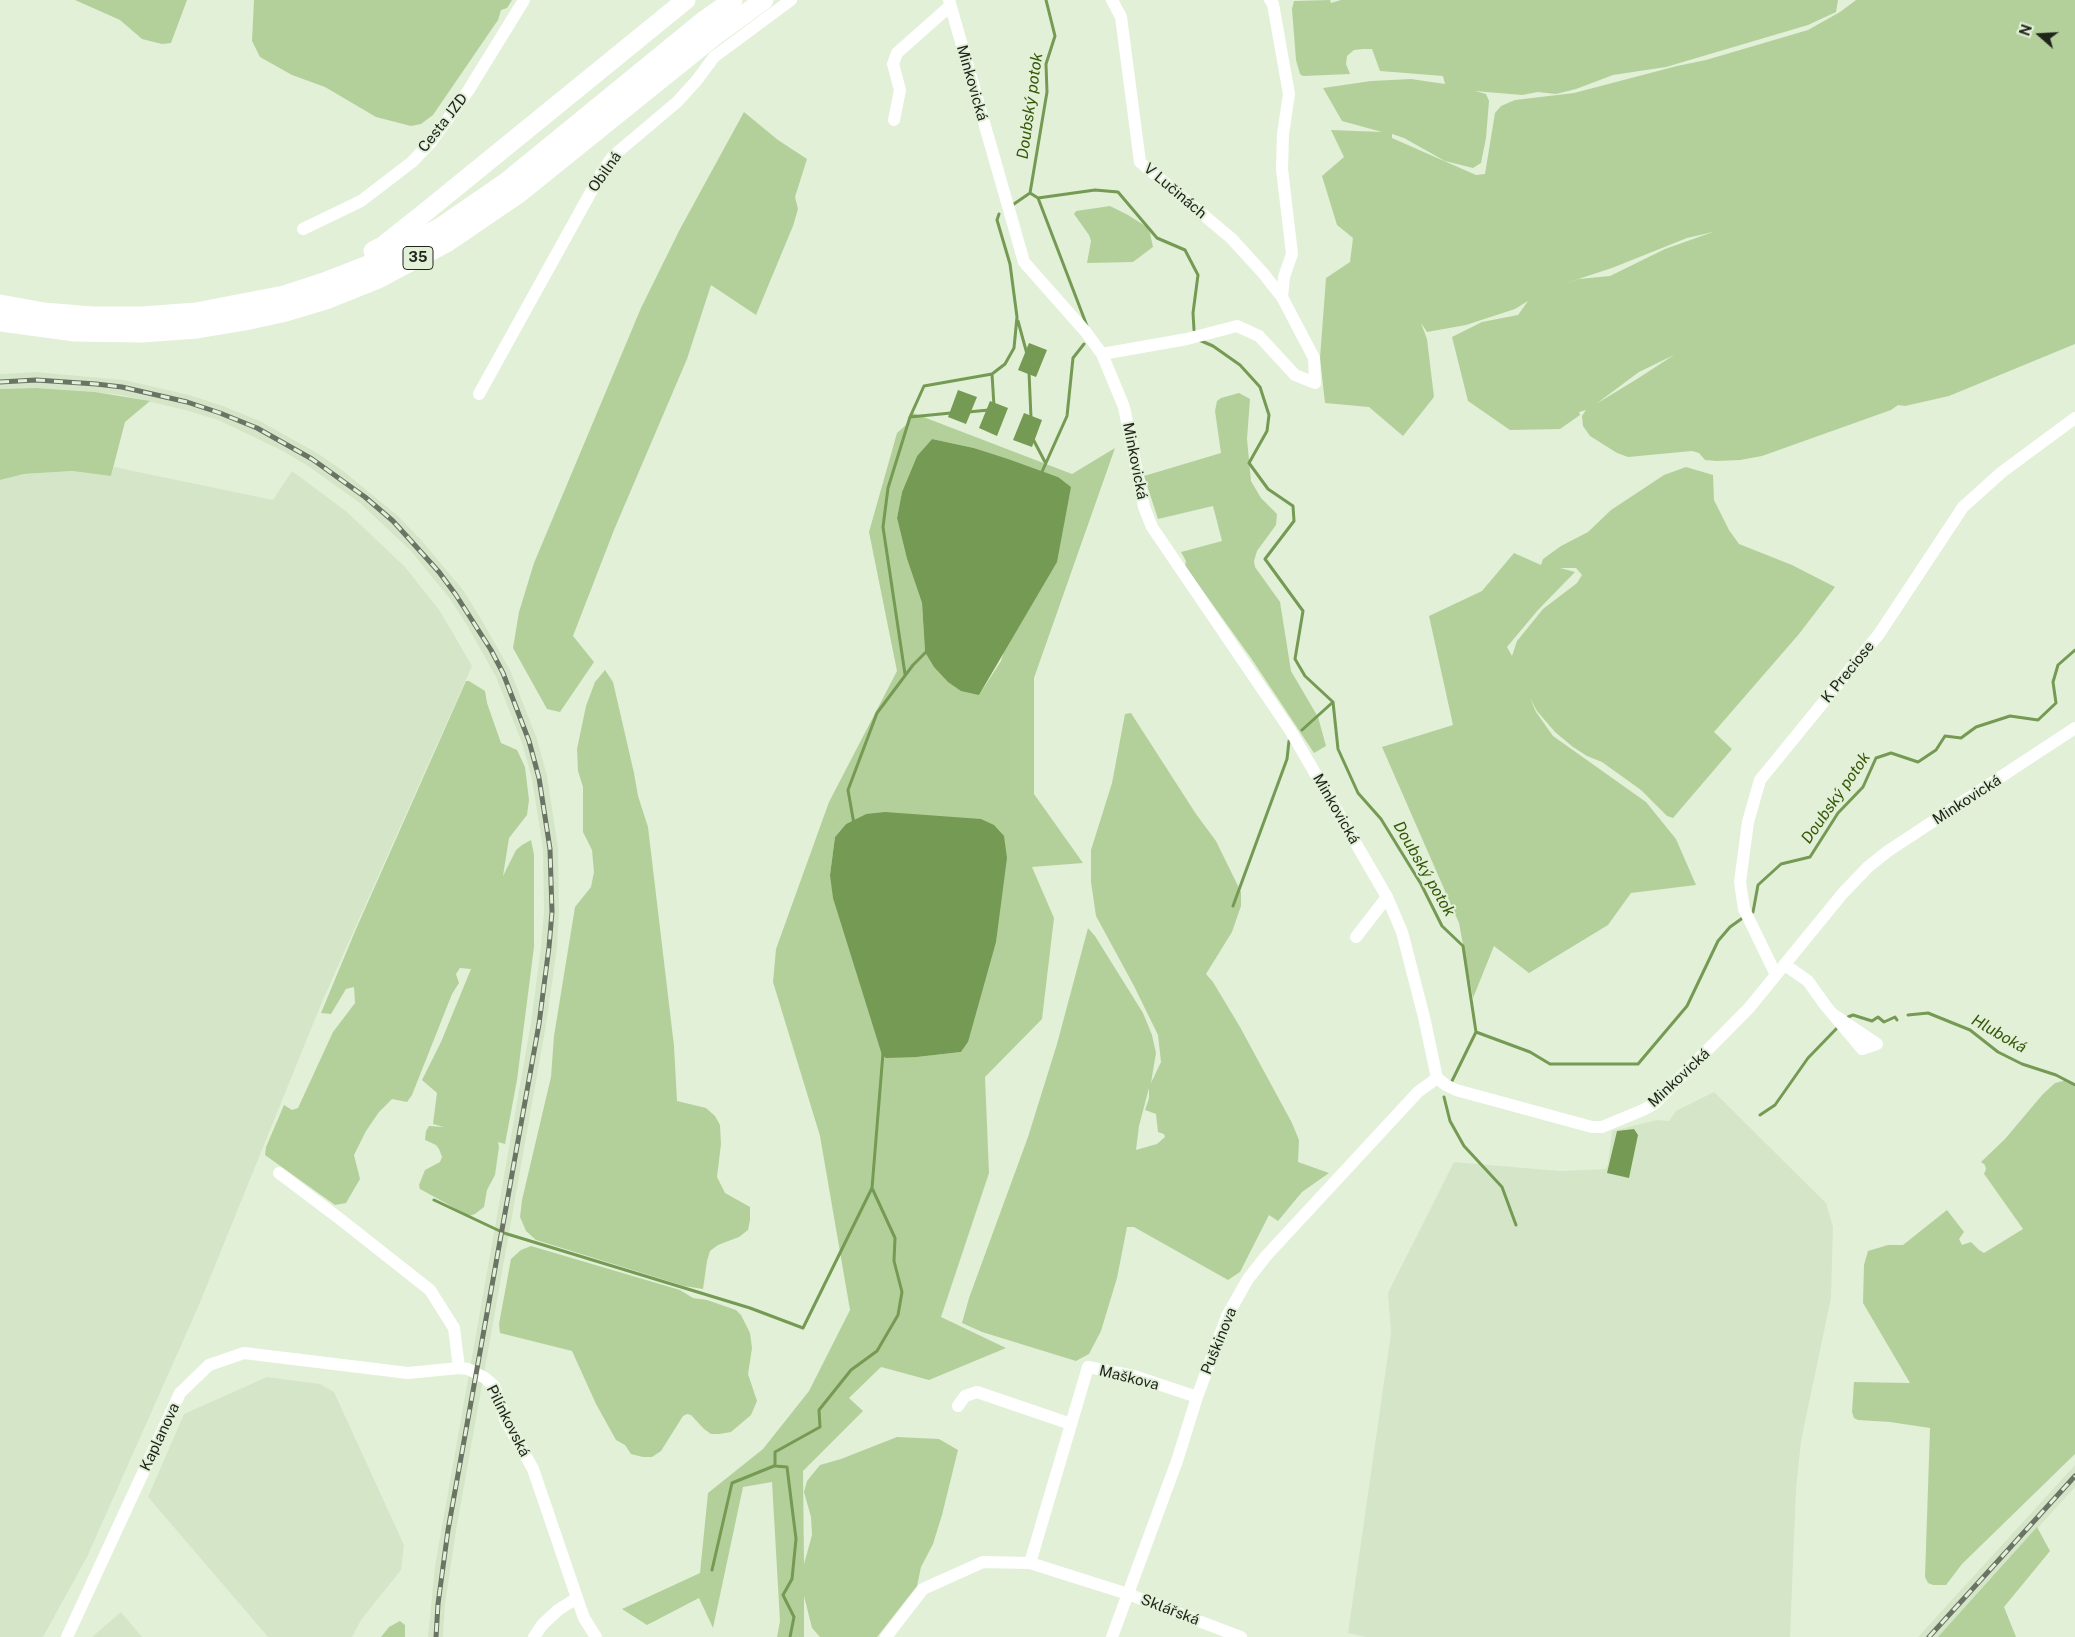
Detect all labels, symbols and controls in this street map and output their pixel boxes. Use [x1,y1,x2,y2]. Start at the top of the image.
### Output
north arrow [2015,10,2065,60]
text: N [2016,22,2035,38]
street label: Minkovická [953,43,991,123]
water label: Doubský potok [1013,52,1047,160]
street label: Cesta JZD [414,90,472,156]
street label: Obilná [585,148,625,196]
street label: V Lučinách [1140,159,1210,223]
road number: 35 [403,247,433,270]
street label: Minkovická [1119,421,1151,501]
street label: K Preciose [1818,638,1878,706]
water label: Doubský potok [1797,749,1875,847]
street label: Minkovická [1309,771,1363,847]
street label: Minkovická [1929,771,2005,829]
water label: Doubský potok [1389,818,1459,920]
water label: Hluboká [1968,1011,2030,1057]
street label: Minkovická [1644,1045,1714,1111]
street label: Puškinova [1197,1305,1241,1377]
street label: Maškova [1097,1362,1161,1394]
street label: Pilínkovská [482,1382,534,1460]
street label: Kaplanova [136,1400,184,1474]
street label: Sklářská [1138,1591,1202,1629]

